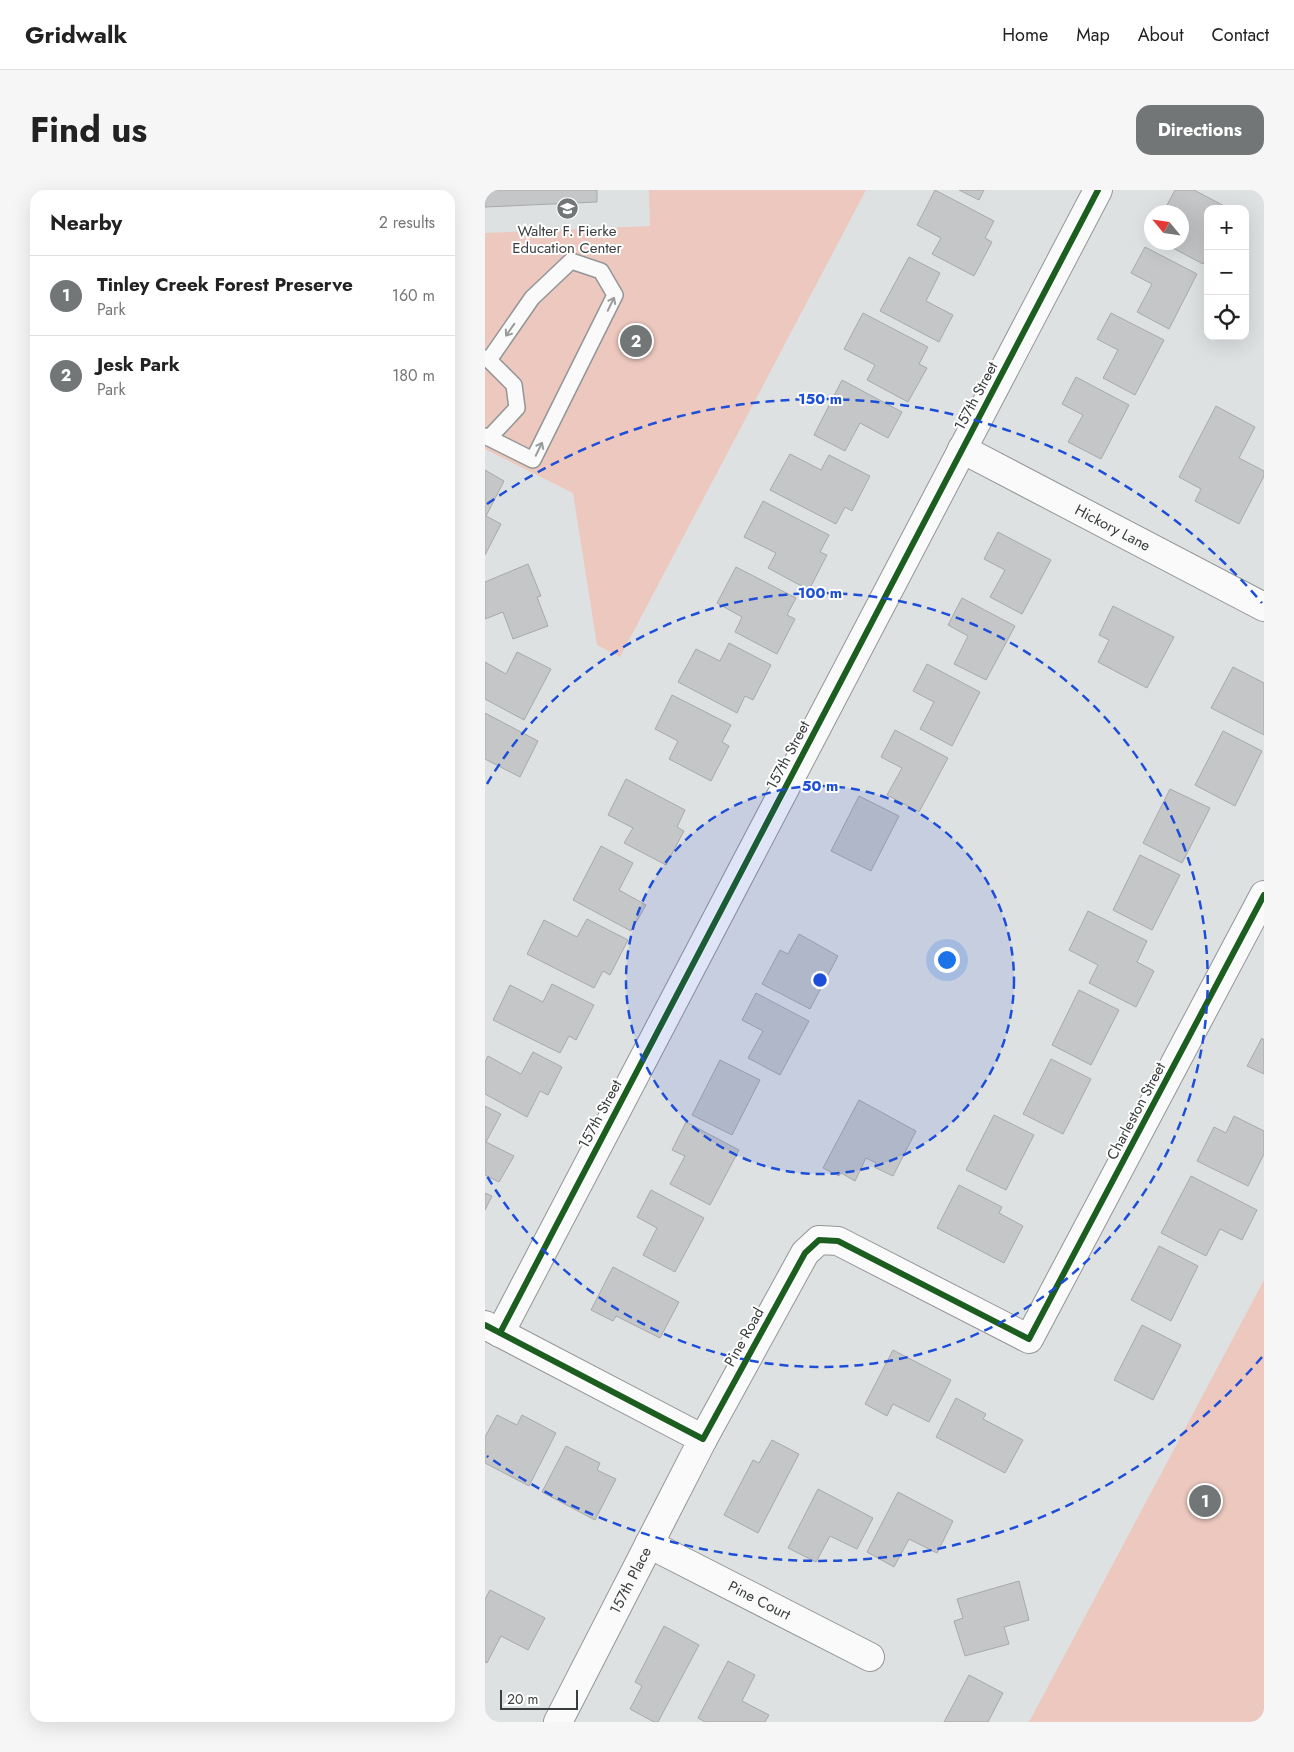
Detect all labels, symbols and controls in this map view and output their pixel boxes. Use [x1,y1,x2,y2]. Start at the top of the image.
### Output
text: Gridwalk [25,17,127,52]
text: Home [1002,22,1048,48]
text: Map [1076,22,1110,48]
text: About [1138,22,1183,48]
text: Contact [1211,22,1269,48]
text: Find us [30,105,147,155]
button: Directions [1136,105,1264,155]
school or university icon: Walter F. Fierke Education Center [555,196,579,220]
north arrow [1144,205,1189,250]
map controls [1204,205,1249,340]
button: + [1204,205,1249,250]
text: Nearby [50,208,122,238]
text: 2 results [379,211,435,234]
place label: Walter F. Fierke Education Center [512,220,623,259]
button: − [1204,250,1249,295]
text: Tinley Creek Forest Preserve [97,271,353,298]
text: 1 [62,284,70,307]
text: 160 m [392,284,435,307]
button: locate [1204,295,1249,340]
one-way arrow [607,297,616,312]
text: Park [97,298,126,321]
pin: 2 [620,322,652,360]
one-way arrow [505,323,515,337]
text: Jesk Park [97,351,180,378]
street label: 157th Street [949,357,1003,434]
text: 2 [61,364,71,387]
text: 180 m [392,364,435,387]
text: Park [97,378,126,401]
text: 150 m [798,388,842,410]
one-way arrow [534,442,544,457]
street label: Hickory Lane [1071,499,1155,557]
text: 100 m [798,582,842,604]
street label: 157th Street [761,716,815,793]
text: 50 m [802,775,838,797]
your location [934,947,960,973]
centre of rings [811,971,829,989]
street label: Charleston Street [1101,1058,1171,1164]
street label: 157th Street [573,1075,627,1152]
street label: Pine Road [719,1303,769,1371]
pin: 1 [1189,1482,1221,1520]
street label: 157th Place [604,1543,657,1618]
street label: Pine Court [724,1575,795,1626]
scale bar [500,1687,577,1710]
text: 20 m [507,1689,539,1709]

